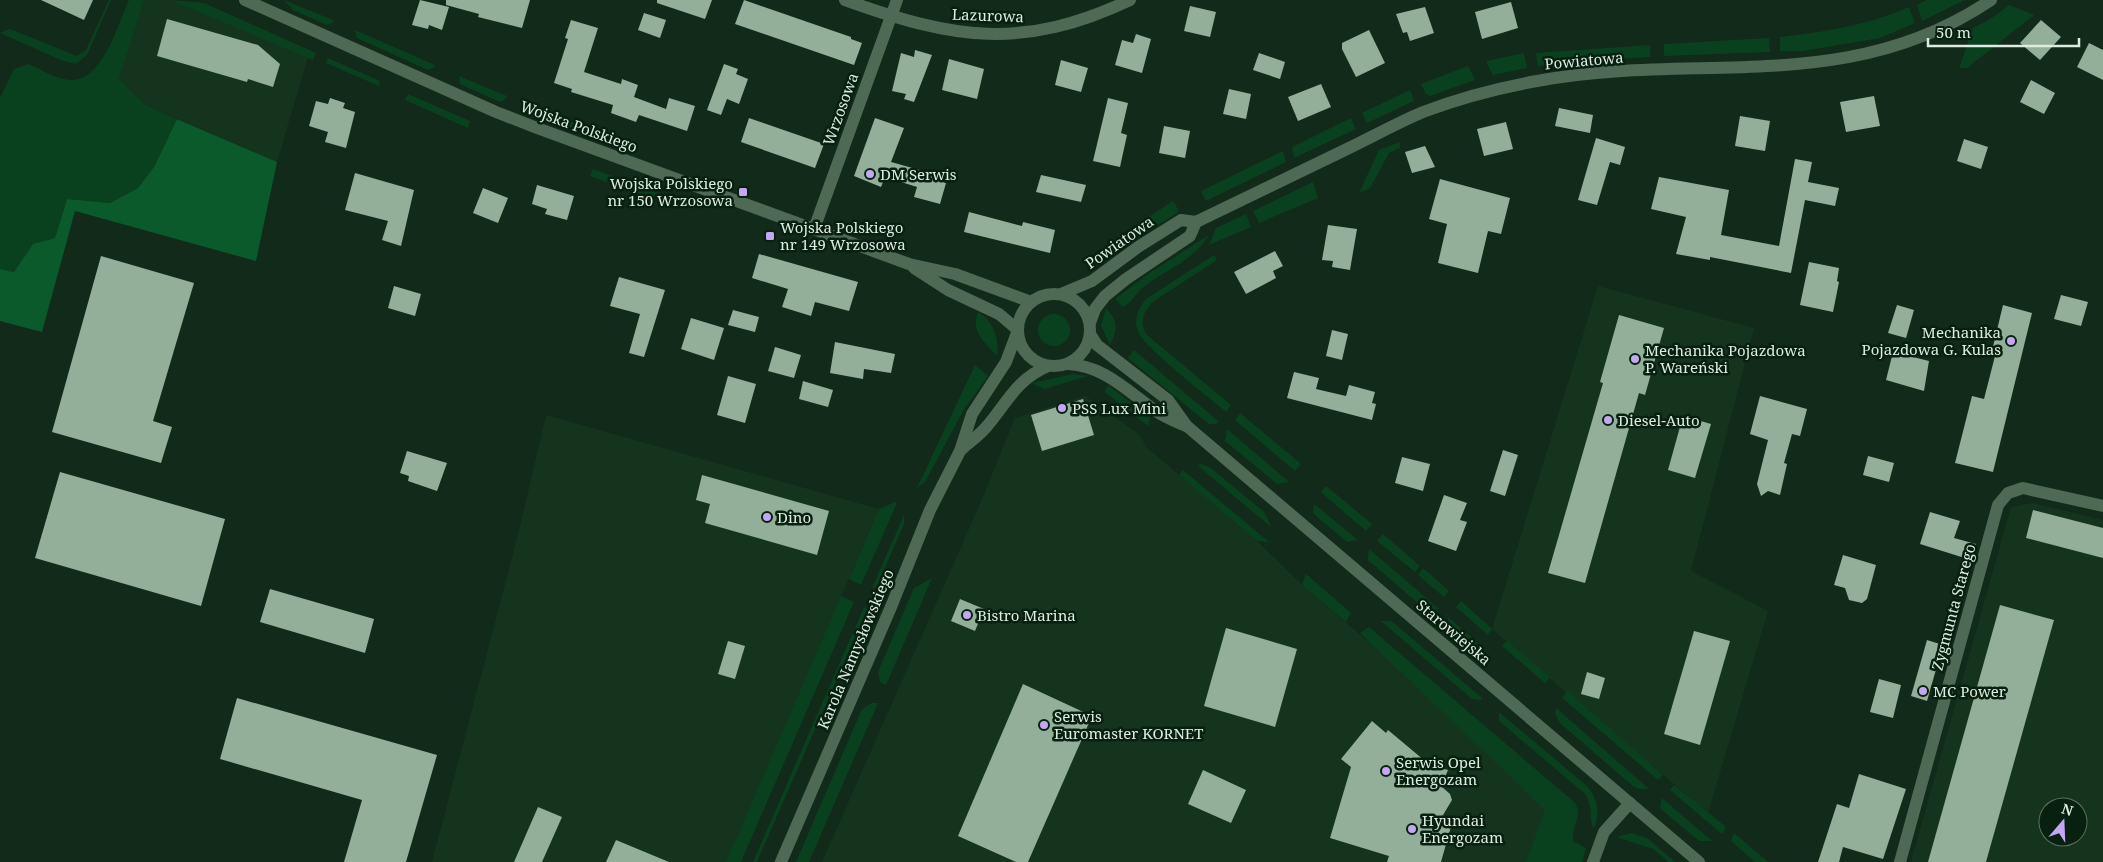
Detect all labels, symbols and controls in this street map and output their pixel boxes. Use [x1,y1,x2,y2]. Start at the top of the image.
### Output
street label: Lazurowa [952,4,1024,26]
scale bar [1928,15,2079,47]
text: 50 m [1936,22,1971,42]
street label: Powiatowa [1544,47,1624,73]
street label: Wrzosowa [818,70,862,148]
street label: Wojska Polskiego [518,96,640,156]
place label: DM Serwis [880,164,957,184]
marker: DM Serwis [864,168,876,180]
place label: Wojska Polskiego nr 150 Wrzosowa [607,173,733,210]
marker: Wojska Polskiego nr 150 Wrzosowa [737,186,749,198]
street label: Powiatowa [1081,211,1157,273]
place label: Wojska Polskiego nr 149 Wrzosowa [780,217,906,254]
marker: Wojska Polskiego nr 149 Wrzosowa [764,230,776,242]
place label: Mechanika Pojazdowa G. Kulas [1862,322,2001,359]
marker: Mechanika Pojazdowa G. Kulas [2005,335,2017,347]
place label: Mechanika Pojazdowa P. Wareński [1645,340,1806,377]
marker: Mechanika Pojazdowa P. Wareński [1629,353,1641,365]
place label: PSS Lux Mini [1072,398,1166,418]
marker: PSS Lux Mini [1056,402,1068,414]
place label: Diesel-Auto [1618,410,1700,430]
marker: Diesel-Auto [1602,414,1614,426]
place label: Dino [777,507,811,527]
marker: Dino [761,511,773,523]
street label: Zygmunta Starego [1926,542,1980,672]
street label: Karola Namysłowskiego [812,566,898,732]
street label: Starowiejska [1412,595,1496,669]
place label: Bistro Marina [977,605,1076,625]
marker: Bistro Marina [961,609,973,621]
place label: MC Power [1933,681,2006,701]
marker: MC Power [1917,685,1929,697]
place label: Serwis Euromaster KORNET [1054,706,1203,743]
marker: Serwis Euromaster KORNET [1038,719,1050,731]
place label: Serwis Opel Energozam [1396,752,1481,789]
marker: Serwis Opel Energozam [1380,765,1392,777]
north arrow [2038,797,2088,847]
text: N [2059,798,2076,820]
place label: Hyundai Energozam [1422,810,1503,847]
marker: Hyundai Energozam [1406,823,1418,835]

